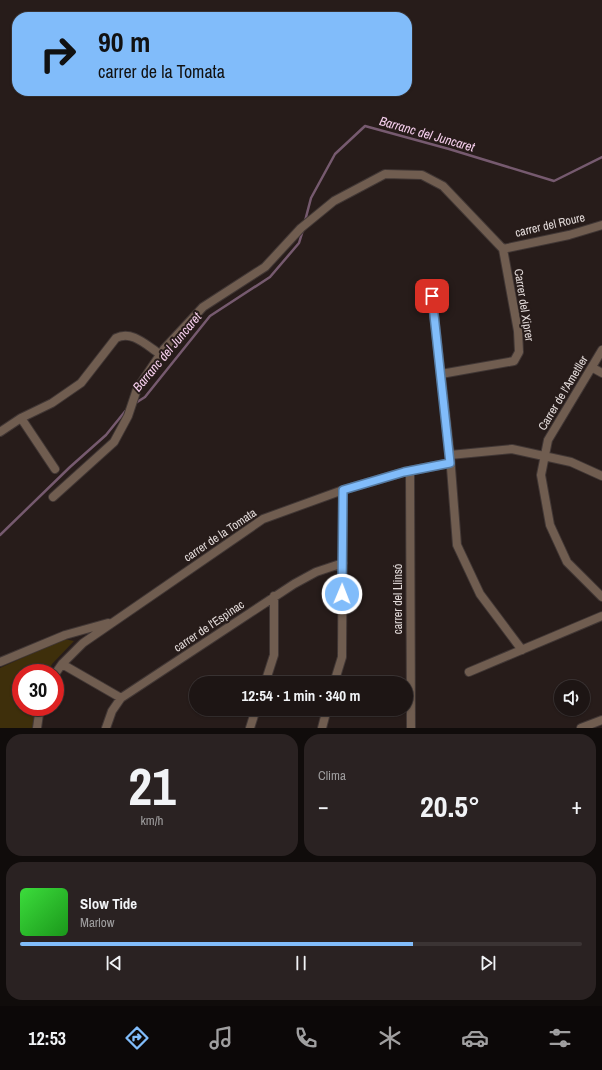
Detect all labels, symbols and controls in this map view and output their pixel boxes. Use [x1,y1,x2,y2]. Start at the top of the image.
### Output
text: 90 m [98,23,150,61]
icon: right [32,28,84,80]
text: carrer de la Tomata [98,59,225,84]
water label: Barranc del Juncaret [377,112,478,156]
street label: carrer del Roure [514,209,586,241]
street label: Carrer del Xiprer [510,268,538,343]
pin [415,279,449,313]
icon: arrive [421,285,443,307]
water label: Barranc del Juncaret [129,308,206,395]
street label: Carrer de l'Ametller [534,352,592,433]
street label: carrer de la Tomata [180,504,260,565]
street label: carrer del Llinsó [390,564,406,634]
position arrow [321,573,363,615]
street label: carrer de l'Espinac [171,596,247,655]
speed limit sign: 30 [12,664,64,716]
map controls [554,680,590,716]
button: sound [554,680,590,716]
text: 12:54 · 1 min · 340 m [242,685,360,706]
text: 21 [128,751,176,821]
text: Clima [318,767,346,784]
text: 20.5° [420,786,480,826]
text: − [318,791,329,821]
text: + [571,791,582,821]
text: km/h [140,812,164,829]
text: Slow Tide [80,893,137,914]
text: Marlow [80,914,114,931]
icon: previous [103,952,125,974]
icon: pause [290,952,312,974]
icon: next [477,952,499,974]
icon: directions [123,1024,151,1052]
icon: music [207,1024,235,1052]
icon: phone [292,1024,320,1052]
icon: climate [376,1024,404,1052]
icon: car [461,1024,489,1052]
icon: filters [546,1024,574,1052]
text: 12:53 [28,1026,66,1051]

